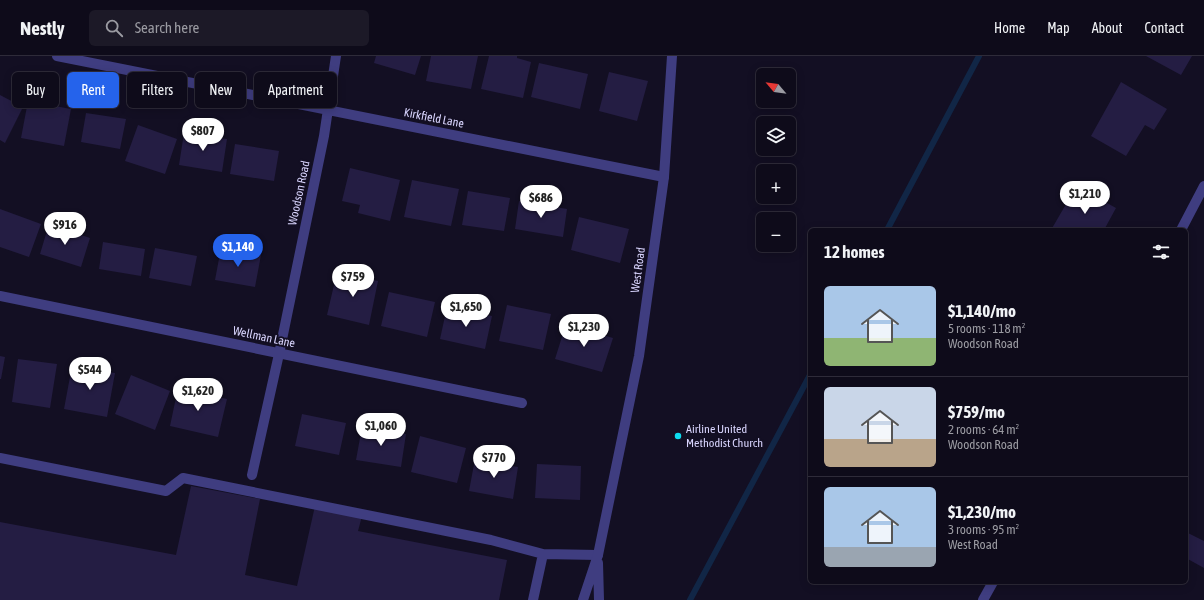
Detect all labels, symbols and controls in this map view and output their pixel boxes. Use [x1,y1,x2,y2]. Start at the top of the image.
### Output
search box [89,10,369,46]
text: Nestly [20,17,65,39]
icon: search [103,17,125,39]
text: Search here [135,19,199,36]
text: Home [994,20,1025,36]
text: Map [1047,20,1070,36]
text: About [1092,20,1123,36]
text: Contact [1145,20,1184,36]
north arrow [756,68,796,108]
map controls [756,68,796,252]
chip: Buy [12,72,59,108]
chip: Rent [67,72,119,108]
chip: Filters [127,72,187,108]
chip: New [195,72,246,108]
chip: Apartment [254,72,337,108]
street label: Kirkfield Lane [403,105,465,131]
button: layers [756,116,796,156]
pin: $807 [179,118,227,152]
text: $807 [191,123,215,138]
street label: Woodson Road [285,159,313,227]
button: + [756,164,796,204]
pin: $1,210 [1052,181,1118,215]
pin: $686 [517,185,565,219]
text: $1,210 [1069,186,1101,201]
text: $686 [529,190,553,205]
pin: $916 [41,212,89,246]
button: − [756,212,796,252]
text: $916 [53,217,77,232]
pin: $1,140 [205,234,271,268]
text: $1,140 [222,239,254,254]
icon: filters [1150,241,1172,263]
text: 12 homes [824,242,885,262]
street label: West Road [628,246,648,294]
pin: $759 [329,264,377,298]
text: $759 [341,269,365,284]
pin: $1,650 [433,294,499,328]
text: $1,650 [450,299,482,314]
text: $1,140/mo [948,301,1016,321]
icon: home [856,302,904,350]
pin: $1,230 [551,314,617,348]
text: $1,230 [568,319,600,334]
text: 5 rooms · 118 m² [948,321,1025,336]
street label: Wellman Lane [232,324,296,350]
text: Woodson Road [948,336,1019,351]
pin: $544 [66,357,114,391]
text: $544 [78,362,102,377]
pin: $1,620 [165,378,231,412]
text: $1,620 [182,383,214,398]
text: $759/mo [948,402,1005,422]
icon: home [856,403,904,451]
pin: $1,060 [348,413,414,447]
text: $1,060 [365,418,397,433]
place label: Airline United Methodist Church [686,422,763,450]
text: 2 rooms · 64 m² [948,422,1019,437]
marker: Airline United Methodist Church [673,431,683,441]
text: Woodson Road [948,437,1019,452]
pin: $770 [470,445,518,479]
text: $770 [482,450,506,465]
text: $1,230/mo [948,502,1016,522]
icon: home [856,503,904,551]
text: 3 rooms · 95 m² [948,522,1019,537]
text: West Road [948,537,998,552]

